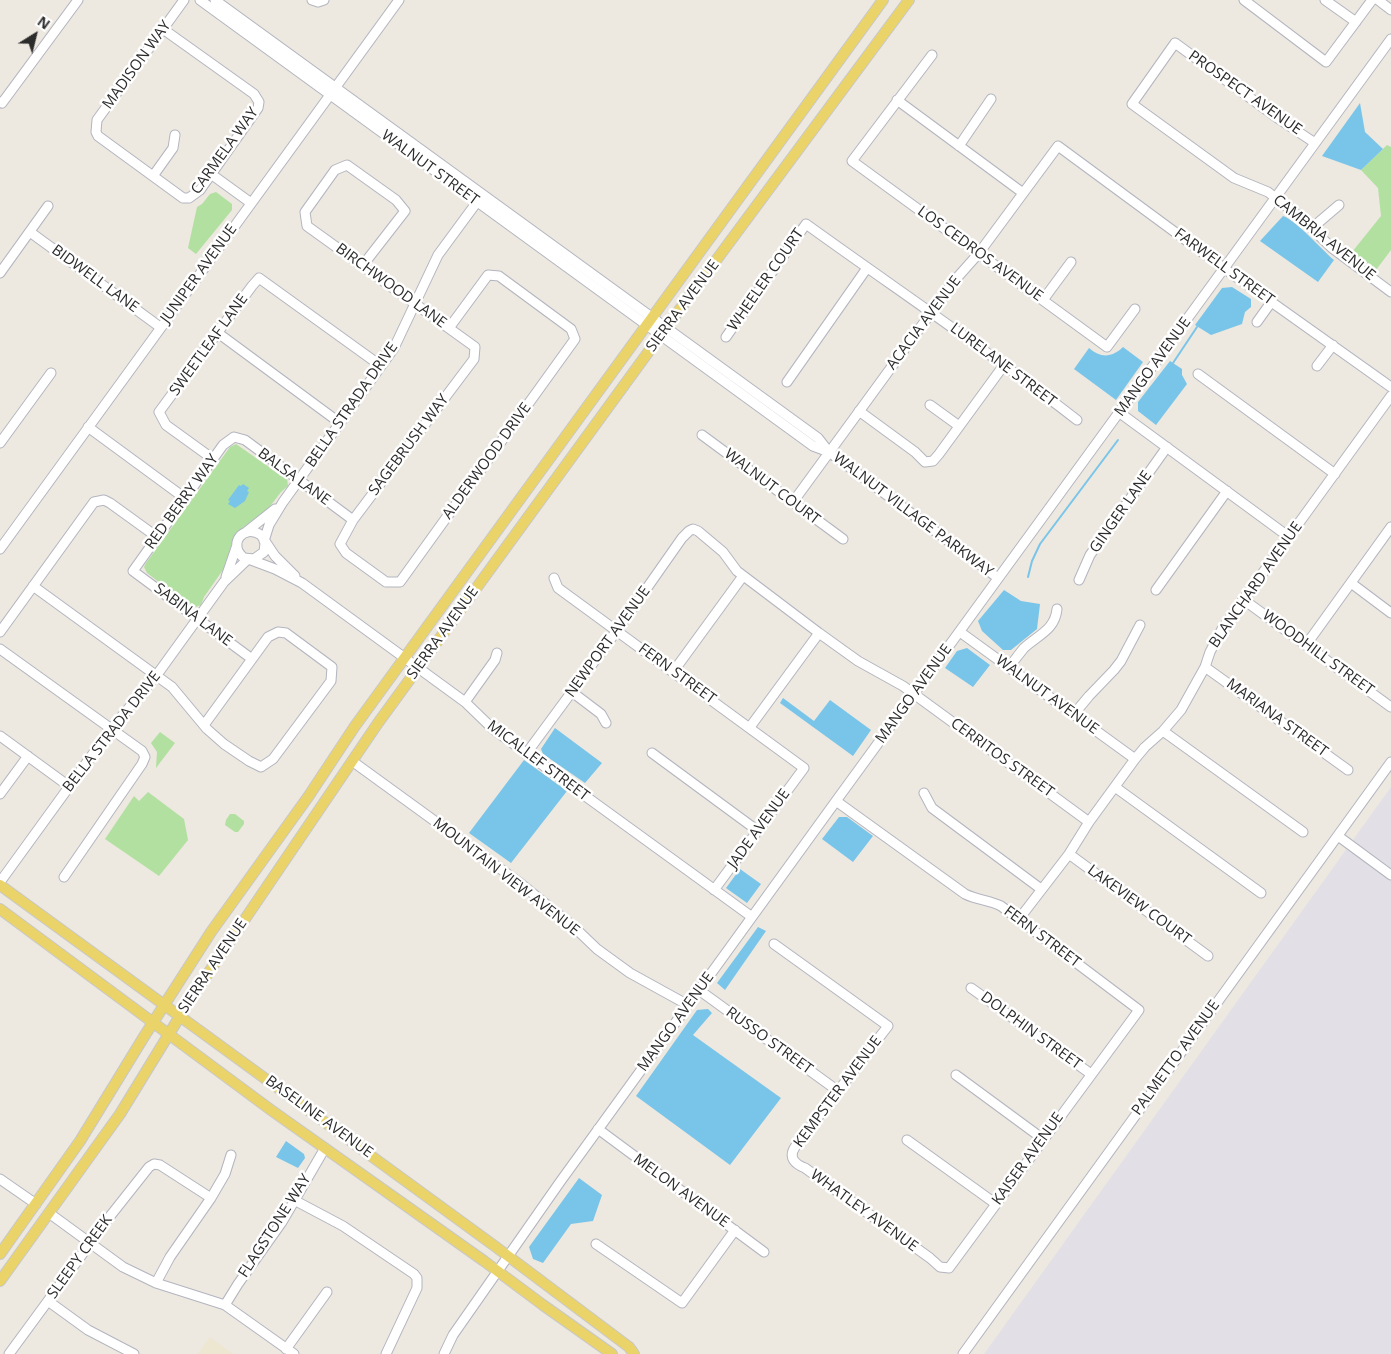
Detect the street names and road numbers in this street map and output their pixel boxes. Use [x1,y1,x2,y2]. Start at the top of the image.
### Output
street label: MADISON WAY [99,17,175,113]
street label: PROSPECT AVENUE [1185,47,1305,139]
street label: CARMELA WAY [187,104,263,198]
street label: WALNUT STREET [378,127,482,209]
street label: CAMBRIA AVENUE [1269,191,1379,285]
street label: LOS CEDROS AVENUE [914,202,1046,306]
street label: JUNIPER AVENUE [157,221,241,327]
street label: WHEELER COURT [724,225,808,335]
street label: FARWELL STREET [1171,225,1277,309]
street label: BIRCHWOOD LANE [332,240,450,332]
street label: BIDWELL LANE [48,241,142,317]
street label: SIERRA AVENUE [643,257,723,355]
street label: ACACIA AVENUE [883,273,965,373]
street label: SWEETLEAF LANE [166,291,252,399]
street label: MANGO AVENUE [1111,314,1195,420]
street label: LURELANE STREET [947,319,1059,411]
street label: BELLA STRADA DRIVE [302,339,402,471]
street label: SAGEBRUSH WAY [365,391,453,499]
street label: ALDERWOOD DRIVE [439,399,535,523]
street label: BALSA LANE [254,445,334,509]
street label: WALNUT COURT [721,445,823,529]
street label: WALNUT VILLAGE PARKWAY [829,449,997,581]
street label: RED BERRY WAY [142,451,222,553]
street label: GINGER LANE [1086,468,1156,556]
street label: BLANCHARD AVENUE [1206,519,1306,651]
street label: SABINA LANE [150,580,236,650]
street label: SIERRA AVENUE [403,583,483,683]
street label: NEWPORT AVENUE [562,583,654,701]
street label: WOODHILL STREET [1259,606,1377,700]
street label: FERN STREET [635,640,719,708]
street label: MANGO AVENUE [872,641,956,747]
street label: WALNUT AVENUE [992,652,1102,738]
street label: BELLA STRADA DRIVE [59,668,165,796]
street label: MARIANA STREET [1223,675,1331,761]
street label: CERRITOS STREET [947,715,1057,801]
street label: MICALLEF STREET [483,717,593,805]
street label: JADE AVENUE [724,786,794,872]
street label: MOUNTAIN VIEW AVENUE [429,814,583,940]
street label: LAKEVIEW COURT [1084,861,1194,949]
street label: FERN STREET [1000,902,1084,972]
street label: SIERRA AVENUE [175,915,251,1017]
street label: MANGO AVENUE [634,969,718,1075]
street label: DOLPHIN STREET [977,988,1085,1074]
street label: PALMETTO AVENUE [1128,997,1224,1119]
street label: RUSSO STREET [722,1003,816,1079]
street label: KEMPSTER AVENUE [790,1033,886,1151]
street label: BASELINE AVENUE [262,1072,376,1162]
street label: KAISER AVENUE [988,1109,1068,1209]
street label: MELON AVENUE [630,1150,732,1232]
street label: WHATLEY AVENUE [807,1166,921,1256]
street label: FLAGSTONE WAY [235,1171,315,1281]
street label: SLEEPY CREEK [44,1212,116,1302]

